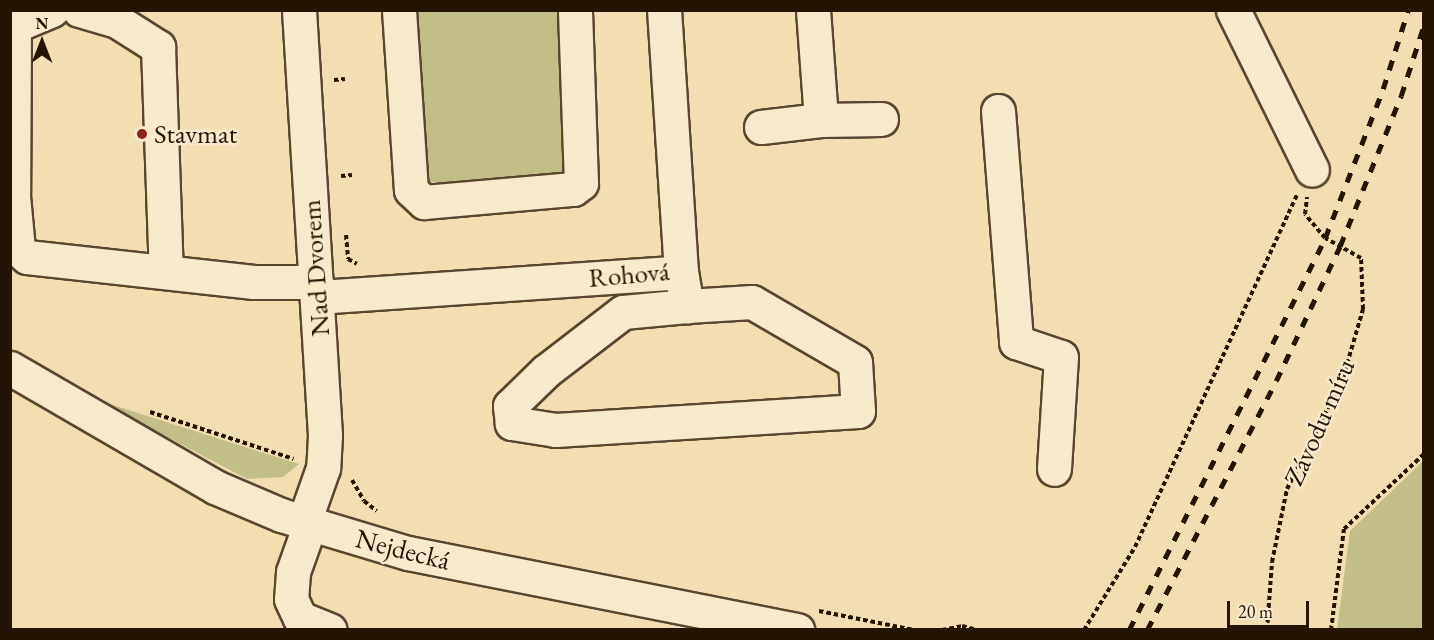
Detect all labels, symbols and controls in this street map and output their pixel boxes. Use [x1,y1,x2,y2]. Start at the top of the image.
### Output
north arrow [12,12,72,72]
text: N [36,13,48,34]
place label: Stavmat [154,118,237,150]
marker: Stavmat [135,127,149,141]
street label: Nad Dvorem [294,199,336,337]
street label: Rohová [587,254,671,294]
street label: Závodu míru [1277,354,1361,490]
street label: Nejdecká [352,522,454,576]
scale bar [1230,589,1312,627]
text: 20 m [1238,600,1273,623]

